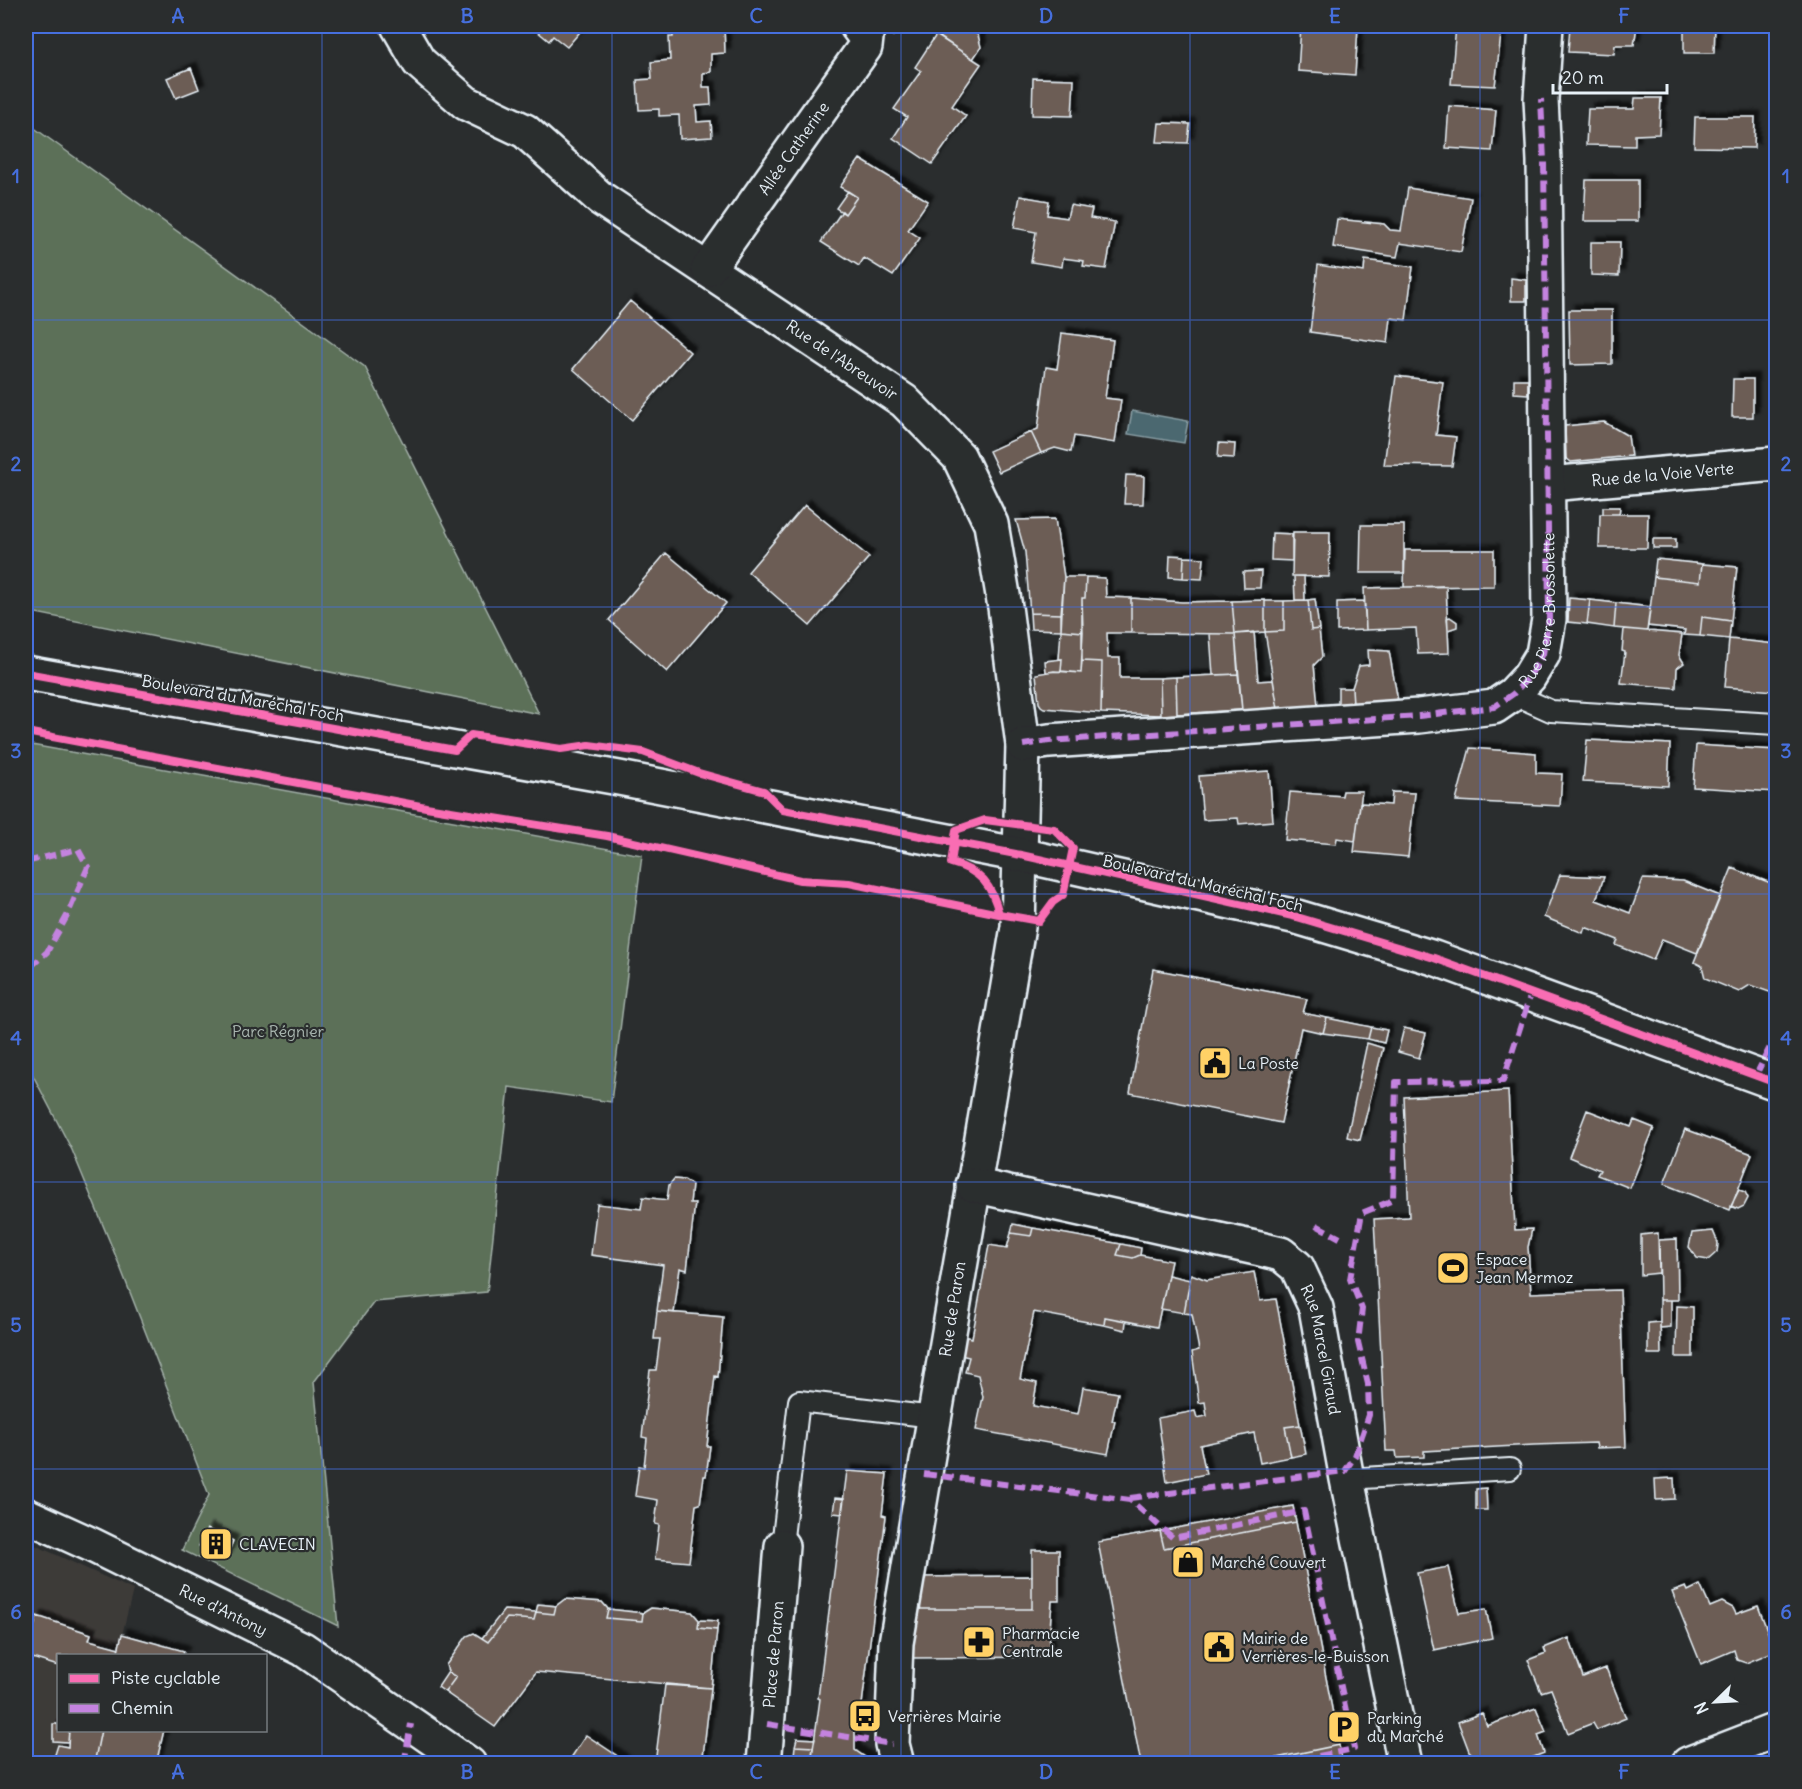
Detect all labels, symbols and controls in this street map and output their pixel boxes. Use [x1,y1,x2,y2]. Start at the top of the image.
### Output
text: A [172,3,185,28]
text: B [460,3,474,28]
text: C [749,3,763,28]
text: D [1039,3,1053,28]
text: E [1329,3,1341,28]
text: F [1618,3,1630,28]
scale bar [1553,57,1667,95]
text: 20 m [1562,66,1604,89]
street label: Allée Catherine [754,98,833,199]
text: 1 [12,163,20,188]
text: 1 [1782,163,1790,188]
street label: Rue de l'Abreuvoir [783,315,902,404]
text: 2 [11,451,22,476]
text: 2 [1781,451,1792,476]
street label: Rue de la Voie Verte [1590,458,1735,490]
street label: Rue Pierre Brossolette [1514,533,1559,692]
street label: Boulevard du Maréchal Foch [140,670,346,726]
text: 3 [10,738,22,763]
text: 3 [1780,738,1792,763]
street label: Boulevard du Maréchal Foch [1101,850,1305,916]
park label: Parc Régnier [232,1021,325,1041]
text: 4 [10,1025,22,1050]
text: 4 [1780,1025,1792,1050]
public building icon: La Poste [1197,1045,1233,1081]
place label: La Poste [1238,1053,1299,1073]
place label: Espace Jean Mermoz [1476,1249,1574,1287]
sports icon: Espace Jean Mermoz [1435,1250,1471,1286]
street label: Rue de Paron [935,1260,969,1358]
street label: Rue Marcel Giraud [1296,1281,1345,1416]
text: 5 [10,1312,22,1337]
text: 5 [1780,1312,1792,1337]
building icon: CLAVECIN [198,1526,234,1562]
place label: CLAVECIN [239,1534,316,1554]
shop icon: Marché Couvert [1170,1544,1206,1580]
place label: Marché Couvert [1211,1552,1327,1572]
street label: Rue d'Antony [176,1580,271,1640]
text: 6 [10,1599,22,1624]
text: 6 [1780,1599,1792,1624]
street label: Place de Paron [759,1600,787,1709]
place label: Pharmacie Centrale [1002,1623,1080,1661]
pharmacy icon: Pharmacie Centrale [961,1624,997,1660]
place label: Mairie de Verrières-le-Buisson [1242,1628,1389,1666]
public building icon: Mairie de Verrières-le-Buisson [1201,1629,1237,1665]
legend [57,1654,267,1732]
text: Piste cyclable [111,1666,220,1689]
north arrow [1685,1672,1745,1732]
text: Chemin [111,1696,173,1719]
bus stop icon: Verrières Mairie [847,1698,883,1734]
text: N [1690,1699,1713,1717]
place label: Verrières Mairie [888,1706,1001,1726]
place label: Parking du Marché [1367,1708,1444,1746]
parking icon: Parking du Marché [1326,1709,1362,1745]
text: A [172,1759,185,1784]
text: B [460,1759,474,1784]
text: C [749,1759,763,1784]
text: D [1039,1759,1053,1784]
text: E [1329,1759,1341,1784]
text: F [1618,1759,1630,1784]

